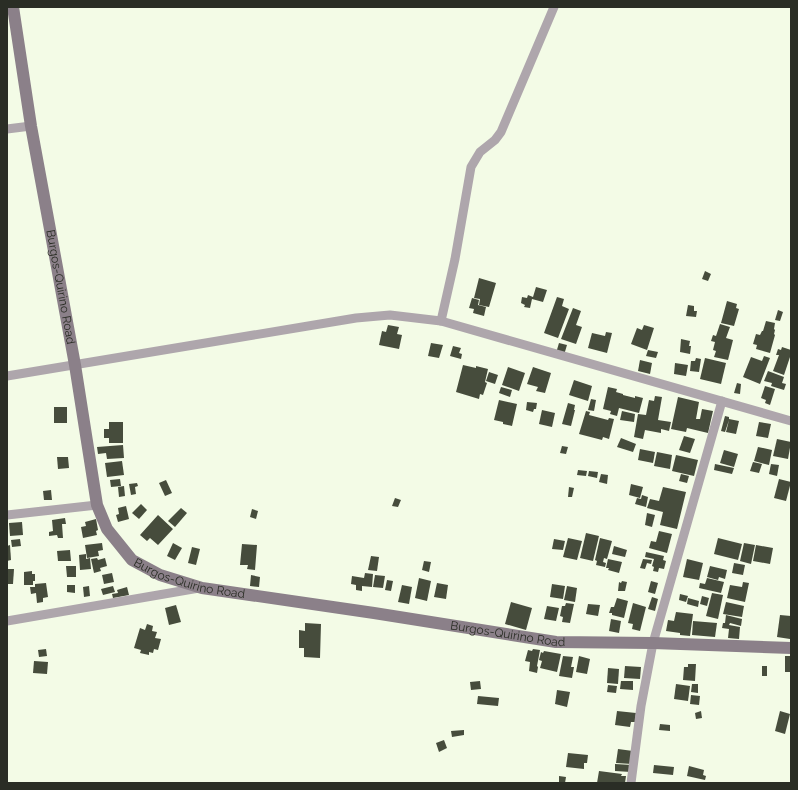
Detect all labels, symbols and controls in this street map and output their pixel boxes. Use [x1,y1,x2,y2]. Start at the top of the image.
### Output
street label: Burgos-Quirino Road [43,229,78,345]
street label: Burgos-Quirino Road [131,555,246,601]
street label: Burgos-Quirino Road [449,618,565,649]

